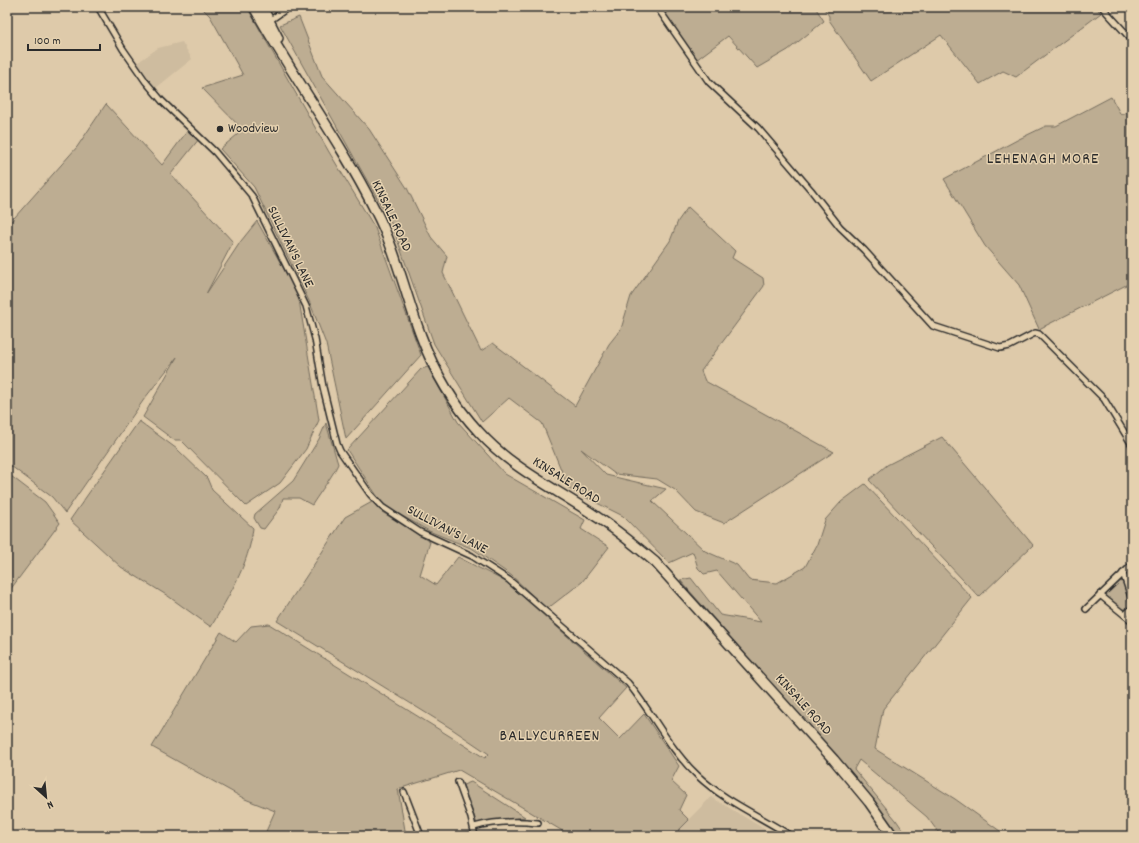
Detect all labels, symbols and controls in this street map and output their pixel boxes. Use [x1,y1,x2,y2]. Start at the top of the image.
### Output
scale bar [28,26,100,52]
text: 100 m [34,33,61,50]
place label: Woodview [228,119,279,139]
marker: Woodview [215,124,225,134]
district label: LEHENAGH MORE [987,148,1099,171]
street label: KINSALE ROAD [366,177,416,255]
street label: SULLIVAN'S LANE [262,203,319,292]
street label: KINSALE ROAD [528,452,604,510]
street label: SULLIVAN'S LANE [403,500,491,560]
street label: KINSALE ROAD [770,670,836,740]
district label: BALLYCURREEN [500,725,600,748]
north arrow [26,777,66,817]
text: N [43,796,56,813]

